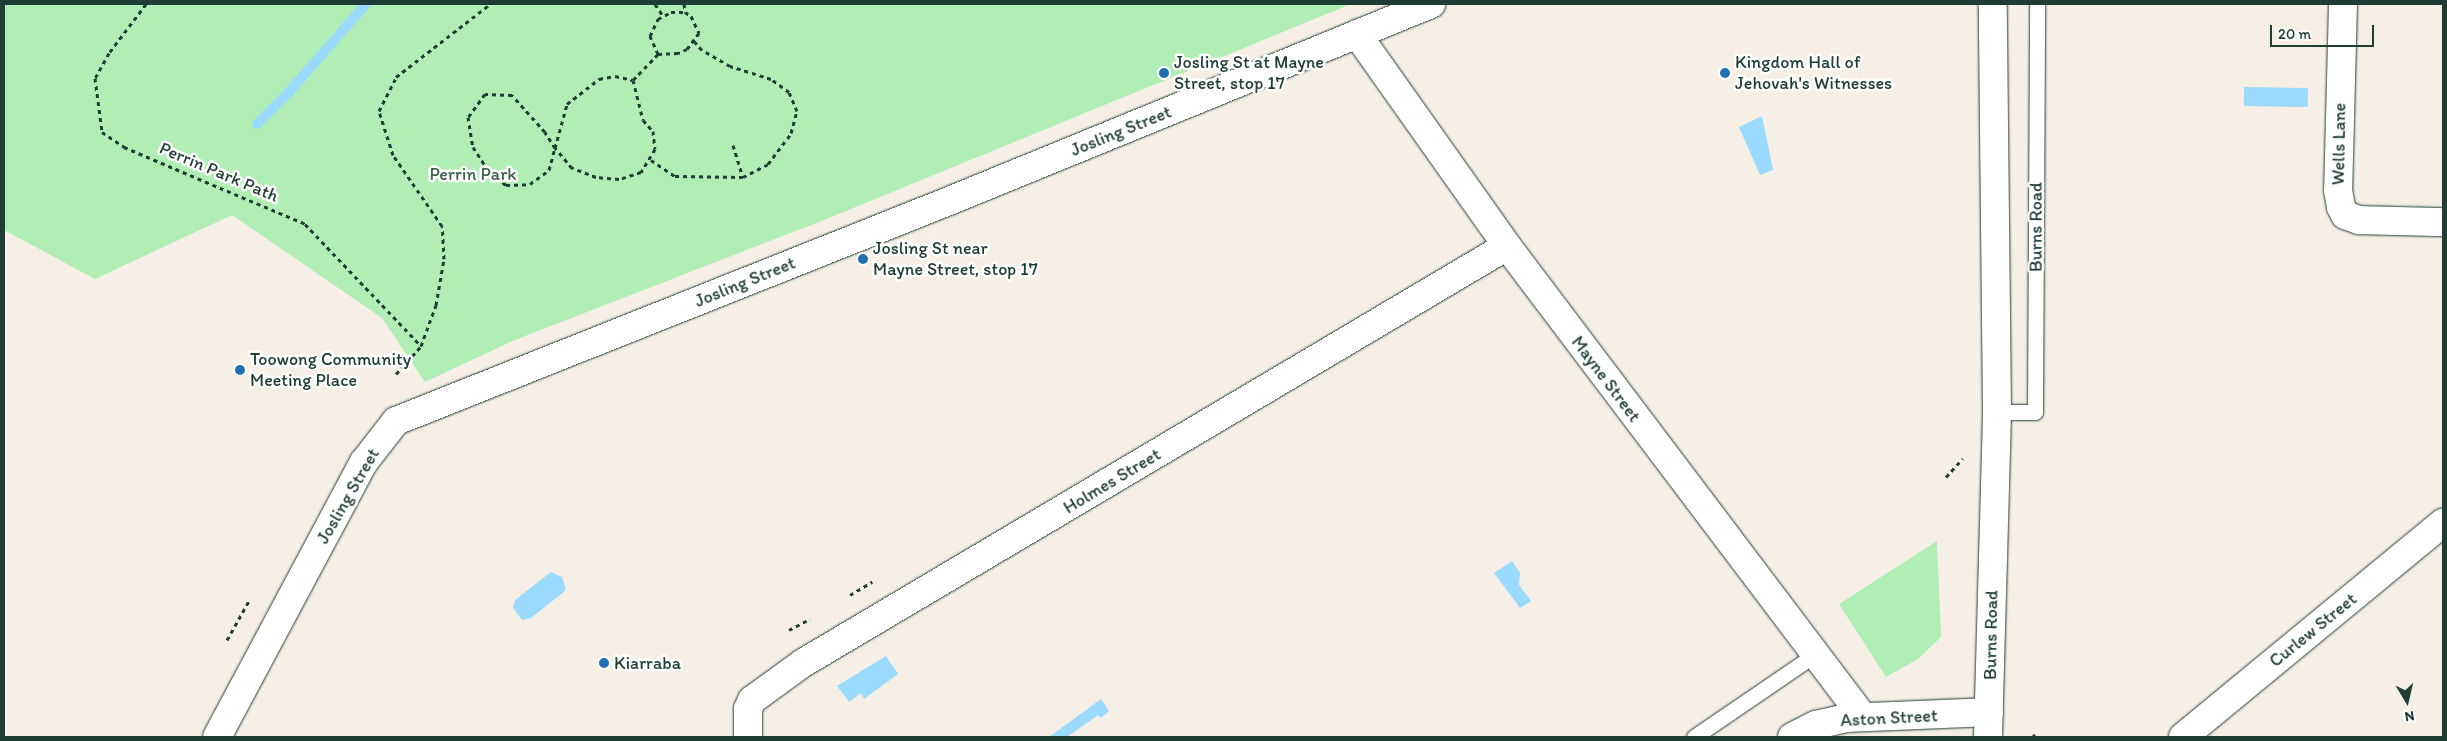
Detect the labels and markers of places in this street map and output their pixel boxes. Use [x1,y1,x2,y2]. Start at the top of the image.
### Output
place label: Josling St at Mayne Street, stop 17 [1174,52,1324,94]
place label: Kingdom Hall of Jehovah's Witnesses [1735,52,1892,94]
marker: Josling St at Mayne Street, stop 17 [1158,67,1170,79]
marker: Kingdom Hall of Jehovah's Witnesses [1719,67,1731,79]
place label: Josling St near Mayne Street, stop 17 [873,238,1038,280]
marker: Josling St near Mayne Street, stop 17 [857,253,869,265]
place label: Toowong Community Meeting Place [250,349,411,392]
marker: Toowong Community Meeting Place [234,364,246,376]
place label: Kiarraba [614,652,681,674]
marker: Kiarraba [598,657,610,669]

